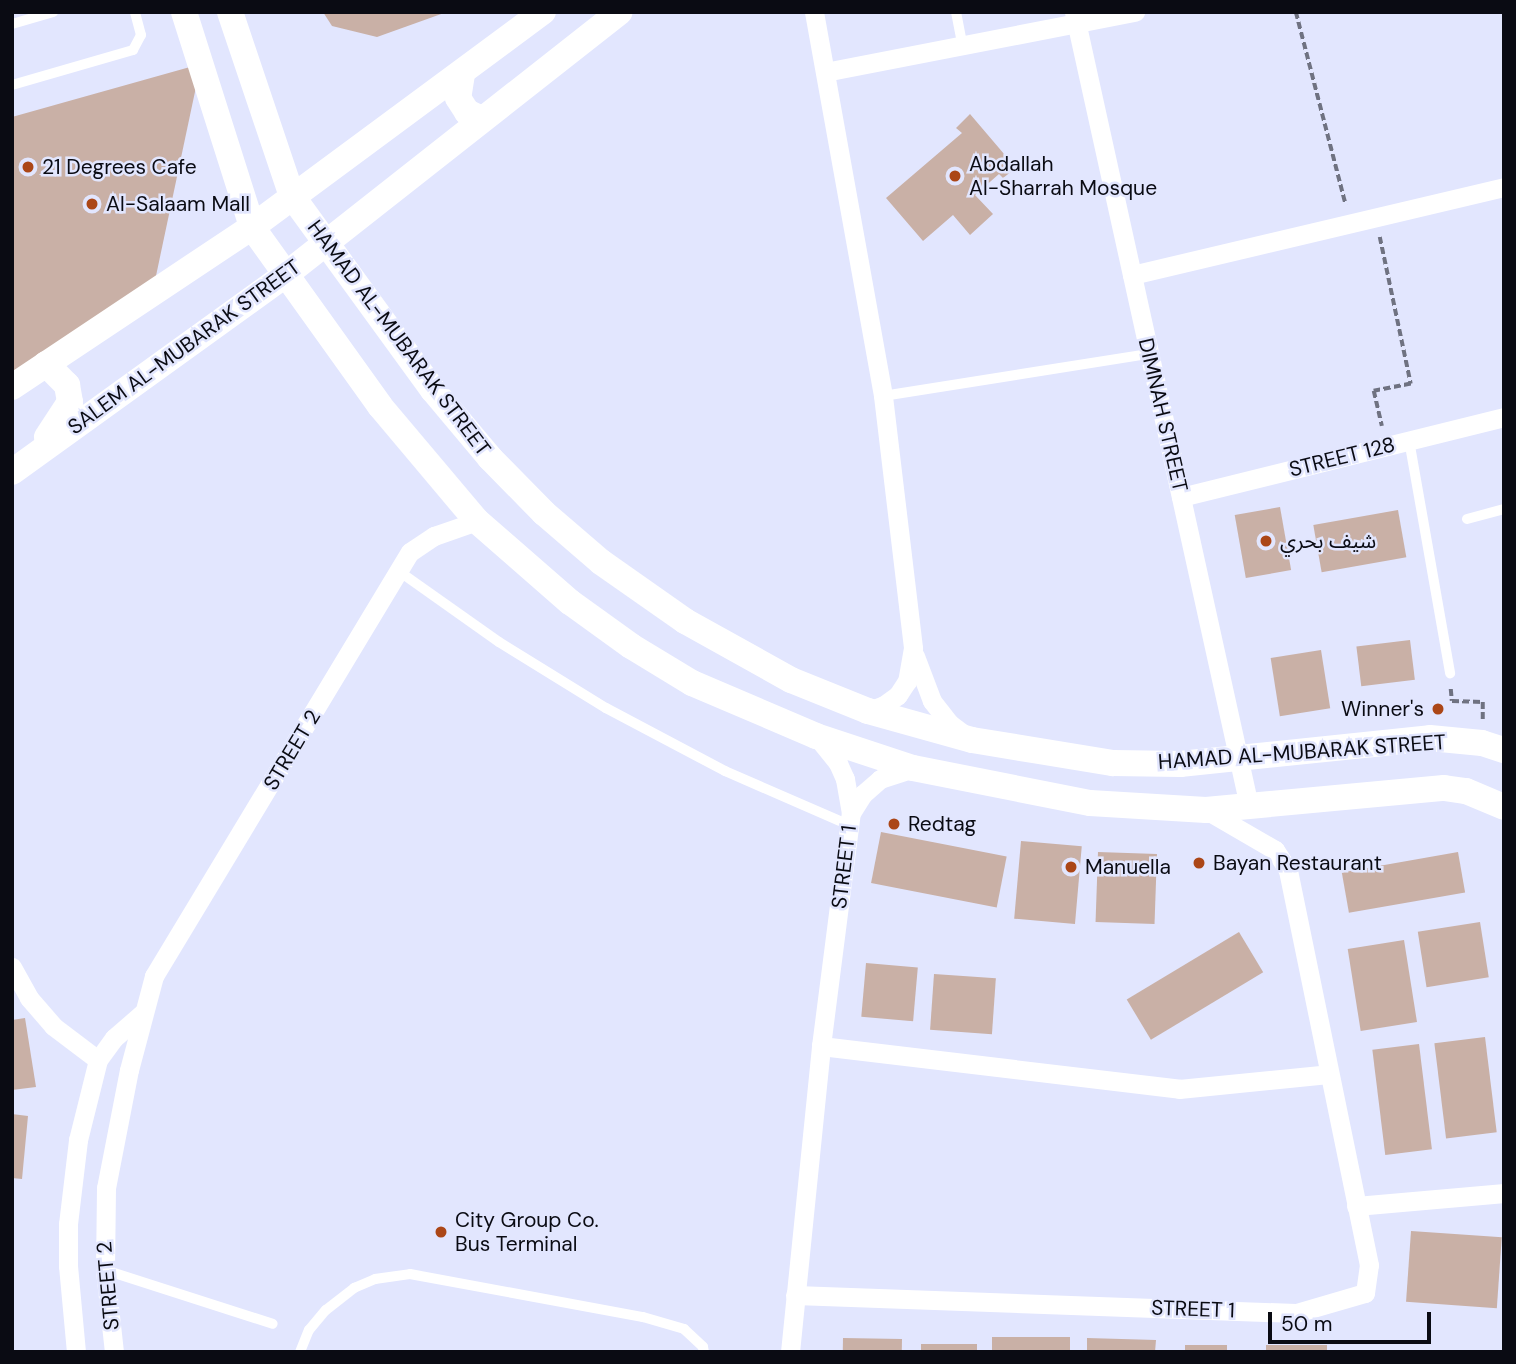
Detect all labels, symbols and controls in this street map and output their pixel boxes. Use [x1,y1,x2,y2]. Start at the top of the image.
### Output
place label: Abdallah Al-Sharrah Mosque [969,151,1157,201]
place label: 21 Degrees Cafe [42,154,197,180]
marker: 21 Degrees Cafe [20,159,36,175]
marker: Abdallah Al-Sharrah Mosque [947,168,963,184]
place label: Al-Salaam Mall [106,191,250,217]
marker: Al-Salaam Mall [84,196,100,212]
street label: HAMAD AL-MUBARAK STREET [302,215,496,461]
street label: SALEM AL-MUBARAK STREET [63,254,305,440]
street label: DIMNAH STREET [1133,336,1193,494]
street label: STREET 128 [1286,432,1398,482]
place label: شيف بحري [1280,528,1376,554]
marker: شيف بحري [1258,533,1274,549]
place label: Winner's [1341,696,1424,722]
marker: Winner's [1430,701,1446,717]
street label: STREET 2 [258,705,326,795]
street label: HAMAD AL-MUBARAK STREET [1157,729,1447,775]
place label: Redtag [908,811,976,837]
marker: Redtag [886,816,902,832]
street label: STREET 1 [826,824,862,910]
place label: Bayan Restaurant [1213,850,1382,876]
place label: Manuella [1085,854,1171,880]
marker: Bayan Restaurant [1191,855,1207,871]
marker: Manuella [1063,859,1079,875]
place label: City Group Co. Bus Terminal [455,1207,599,1257]
marker: City Group Co. Bus Terminal [433,1224,449,1240]
street label: STREET 2 [92,1240,124,1332]
street label: STREET 1 [1151,1295,1235,1323]
scale bar [1271,1298,1434,1342]
text: 50 m [1281,1310,1332,1338]

